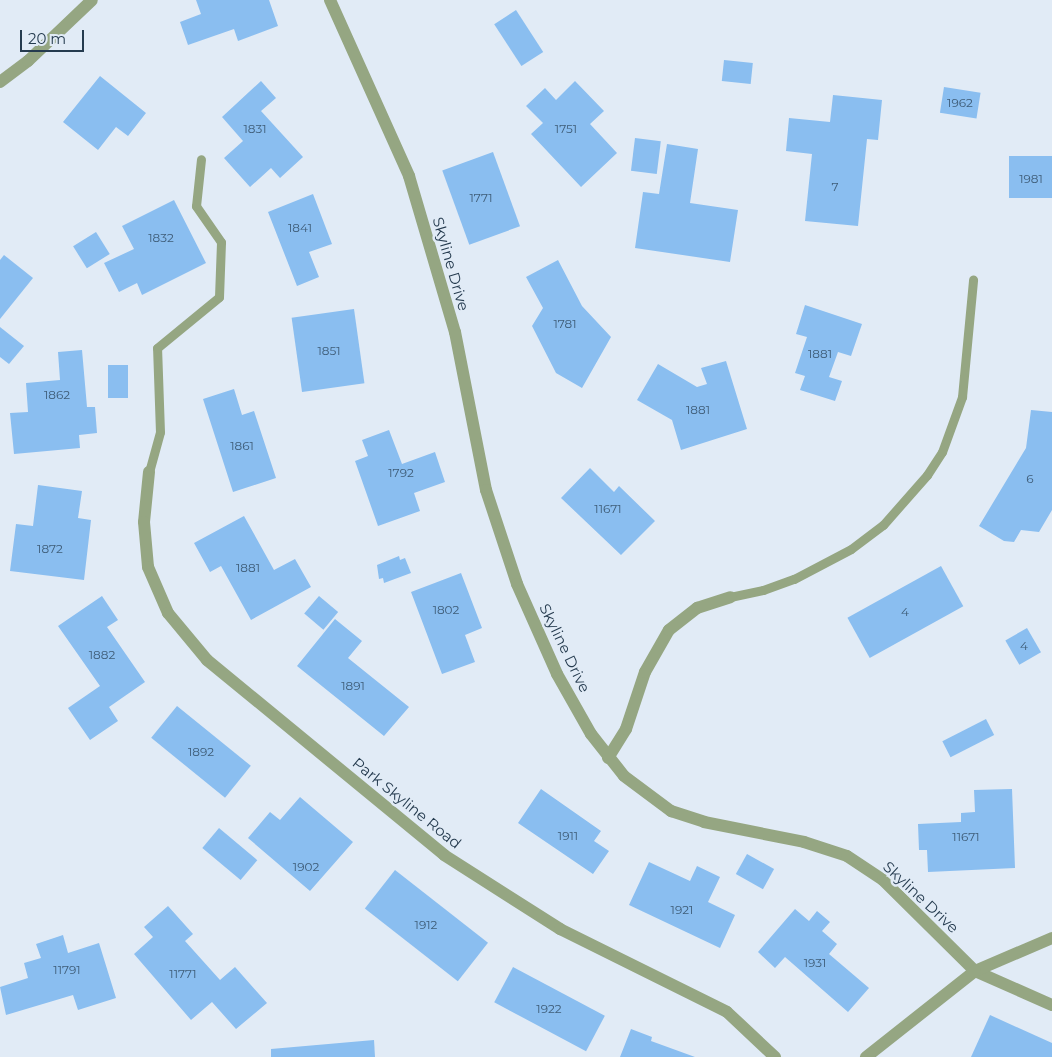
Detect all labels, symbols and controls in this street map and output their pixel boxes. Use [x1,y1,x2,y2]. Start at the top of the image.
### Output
scale bar [22,20,86,52]
text: 20 m [28,29,66,48]
house number: 1962 [947,96,973,110]
house number: 1831 [243,122,267,136]
house number: 1751 [555,122,577,136]
house number: 1981 [1019,172,1043,186]
house number: 7 [831,180,839,194]
house number: 1771 [470,191,492,205]
street label: Skyline Drive [429,215,473,313]
house number: 1841 [288,221,312,235]
house number: 1832 [148,231,174,245]
house number: 1781 [553,317,577,331]
house number: 1851 [317,344,341,358]
house number: 1881 [808,347,832,361]
house number: 1862 [44,388,70,402]
house number: 1881 [686,403,710,417]
house number: 1861 [230,439,254,453]
house number: 1792 [388,466,414,480]
house number: 6 [1026,472,1034,486]
house number: 11671 [594,502,622,516]
house number: 1872 [37,542,63,556]
house number: 1881 [236,561,260,575]
street label: Skyline Drive [536,601,594,695]
house number: 1802 [433,603,459,617]
house number: 4 [901,605,909,619]
house number: 4 [1020,639,1028,653]
house number: 1882 [89,648,115,662]
house number: 1891 [341,679,365,693]
house number: 1892 [188,745,214,759]
street label: Park Skyline Road [349,754,465,852]
house number: 1911 [558,829,578,843]
house number: 11671 [952,830,980,844]
street label: Skyline Drive [880,858,962,936]
house number: 1902 [293,860,319,874]
house number: 1921 [671,903,693,917]
house number: 1912 [415,918,437,932]
house number: 1931 [804,956,826,970]
house number: 11791 [53,963,81,977]
house number: 11771 [169,967,197,981]
house number: 1922 [536,1002,562,1016]

